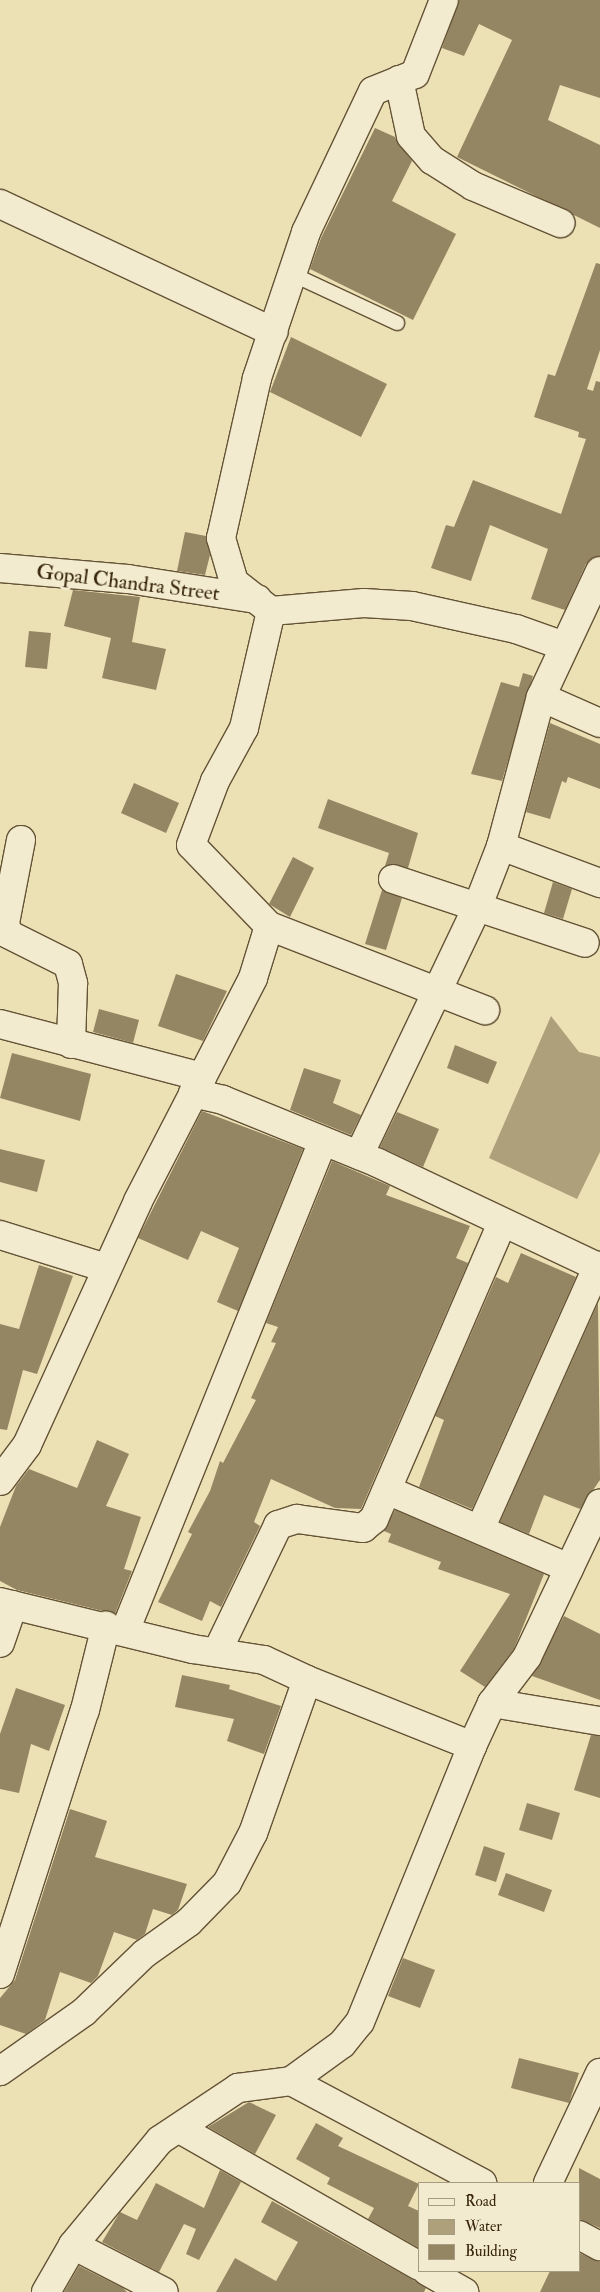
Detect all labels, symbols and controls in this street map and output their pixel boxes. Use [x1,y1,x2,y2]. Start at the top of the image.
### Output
street label: Gopal Chandra Street [35,559,221,607]
legend [418,2182,580,2272]
text: Road [465,2192,496,2211]
text: Water [465,2217,502,2236]
text: Building [465,2242,517,2261]

